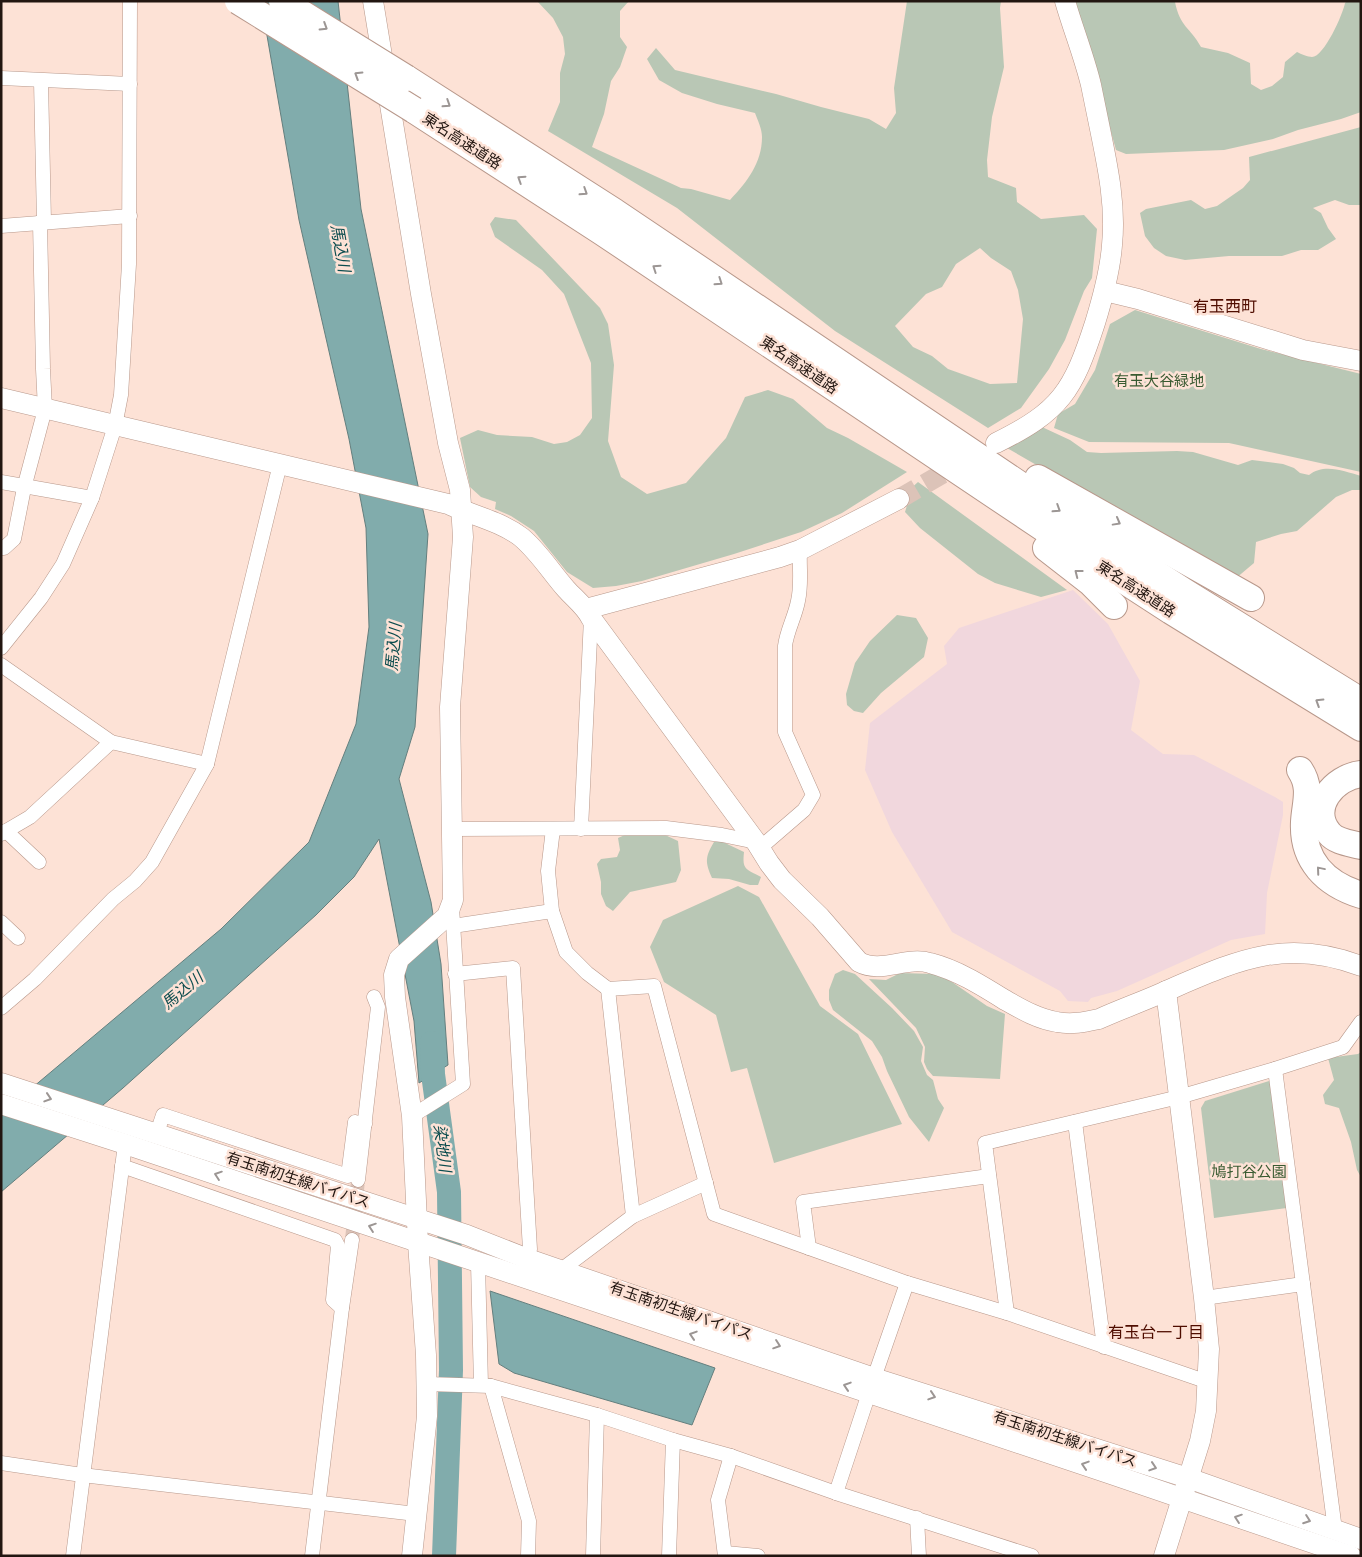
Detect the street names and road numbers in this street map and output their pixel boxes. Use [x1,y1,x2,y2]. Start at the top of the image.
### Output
street label: 東名高速道路 [419,107,506,173]
street label: 東名高速道路 [757,331,842,398]
street label: 東名高速道路 [1093,555,1180,621]
street label: 有玉南初生線バイパス [224,1146,373,1212]
street label: 有玉南初生線バイパス [607,1276,755,1344]
street label: 有玉南初生線バイパス [991,1405,1140,1471]

